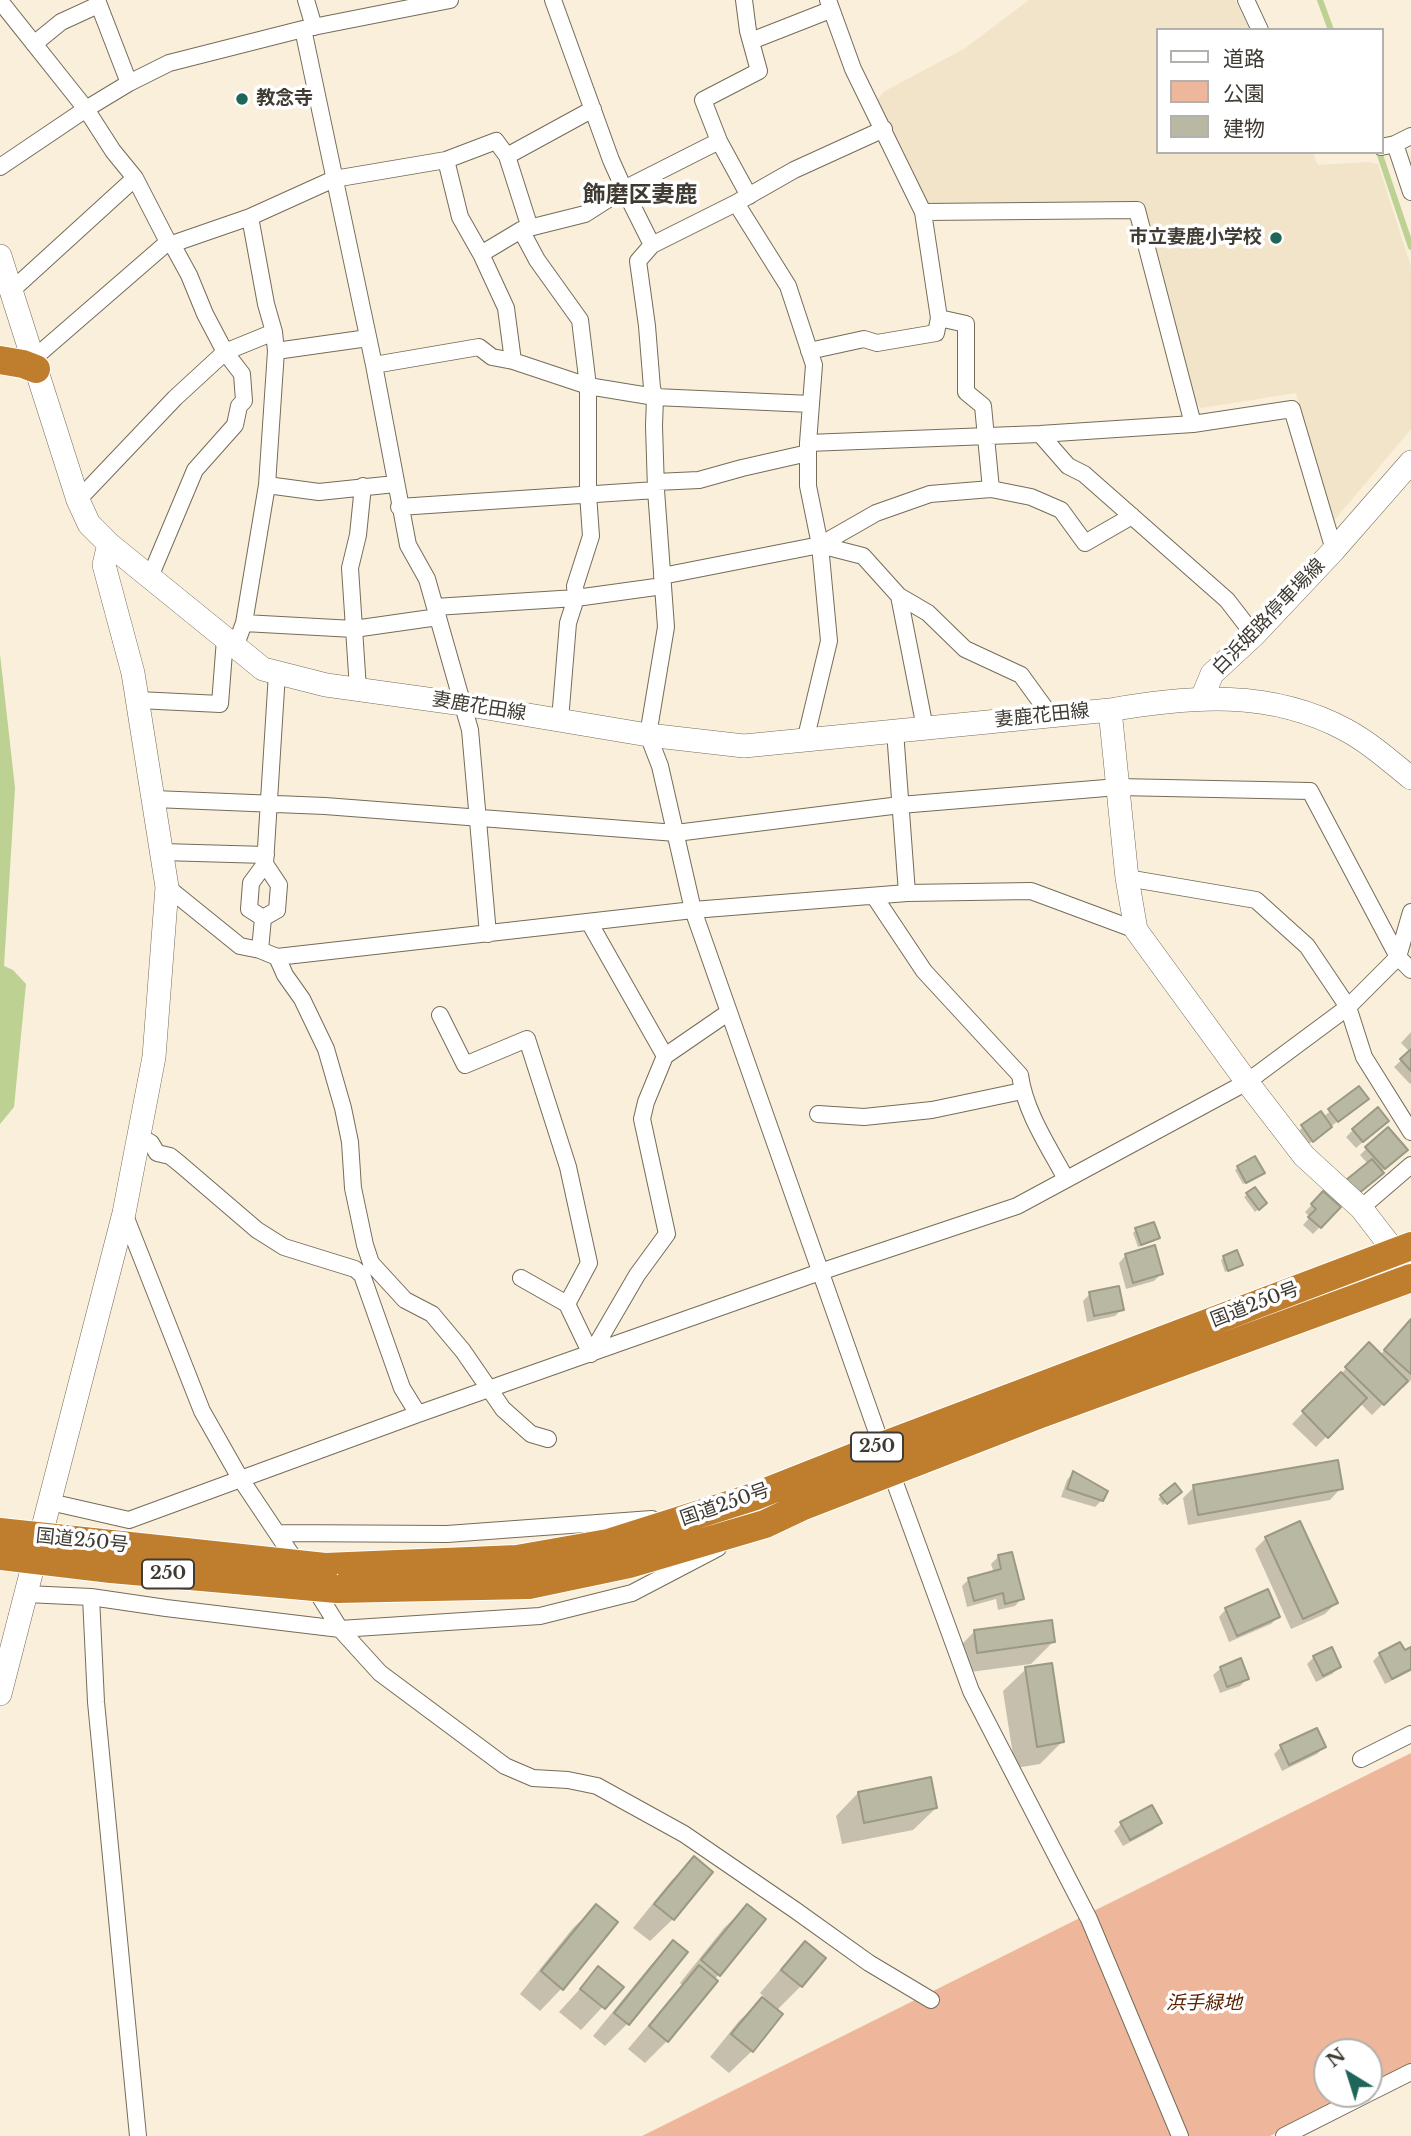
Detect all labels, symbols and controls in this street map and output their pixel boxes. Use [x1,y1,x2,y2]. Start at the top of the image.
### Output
legend [1156,28,1383,154]
text: 道路 [1223,46,1265,72]
text: 公園 [1223,81,1265,107]
place label: 教念寺 [256,88,313,110]
marker: 教念寺 [234,91,250,107]
text: 建物 [1223,116,1265,142]
district label: 飾磨区妻鹿 [583,182,697,210]
place label: 市立妻鹿小学校 [1129,227,1262,249]
marker: 市立妻鹿小学校 [1268,230,1284,246]
street label: 白浜姫路停車場線 [1208,554,1330,680]
street label: 妻鹿花田線 [430,688,528,726]
street label: 妻鹿花田線 [994,700,1090,732]
street label: 国道250号 [1207,1278,1303,1332]
road number: 250 [851,1432,903,1462]
street label: 国道250号 [677,1479,773,1531]
street label: 国道250号 [35,1525,129,1557]
road number: 250 [142,1560,194,1588]
park label: 浜手緑地 [1166,1993,1242,2015]
north arrow [1313,2038,1383,2108]
text: N [1322,2043,1350,2072]

